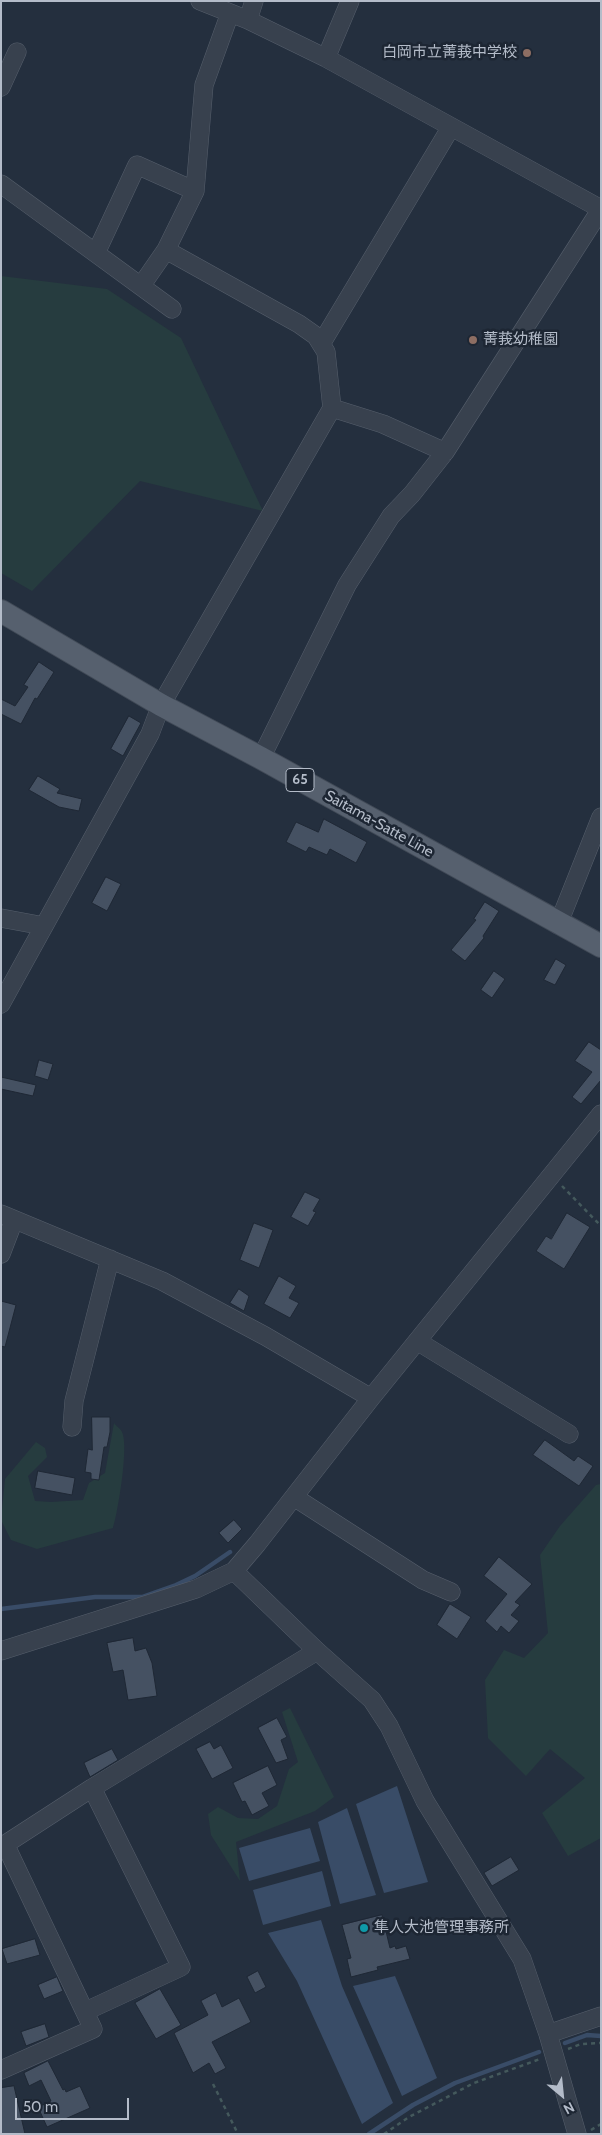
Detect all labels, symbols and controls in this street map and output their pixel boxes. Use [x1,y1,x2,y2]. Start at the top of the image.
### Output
place label: 白岡市立菁莪中学校 [382,44,517,62]
marker: 白岡市立菁莪中学校 [521,47,533,59]
place label: 菁莪幼稚園 [483,331,558,349]
marker: 菁莪幼稚園 [467,334,479,346]
road number: 65 [286,768,314,792]
street label: Saitama-Satte Line [321,787,437,861]
place label: 隼人大池管理事務所 [374,1919,509,1937]
marker: 隼人大池管理事務所 [358,1922,370,1934]
north arrow [537,2070,587,2120]
scale bar [18,2088,131,2120]
text: 50 m [23,2098,58,2116]
text: N [560,2098,578,2119]

